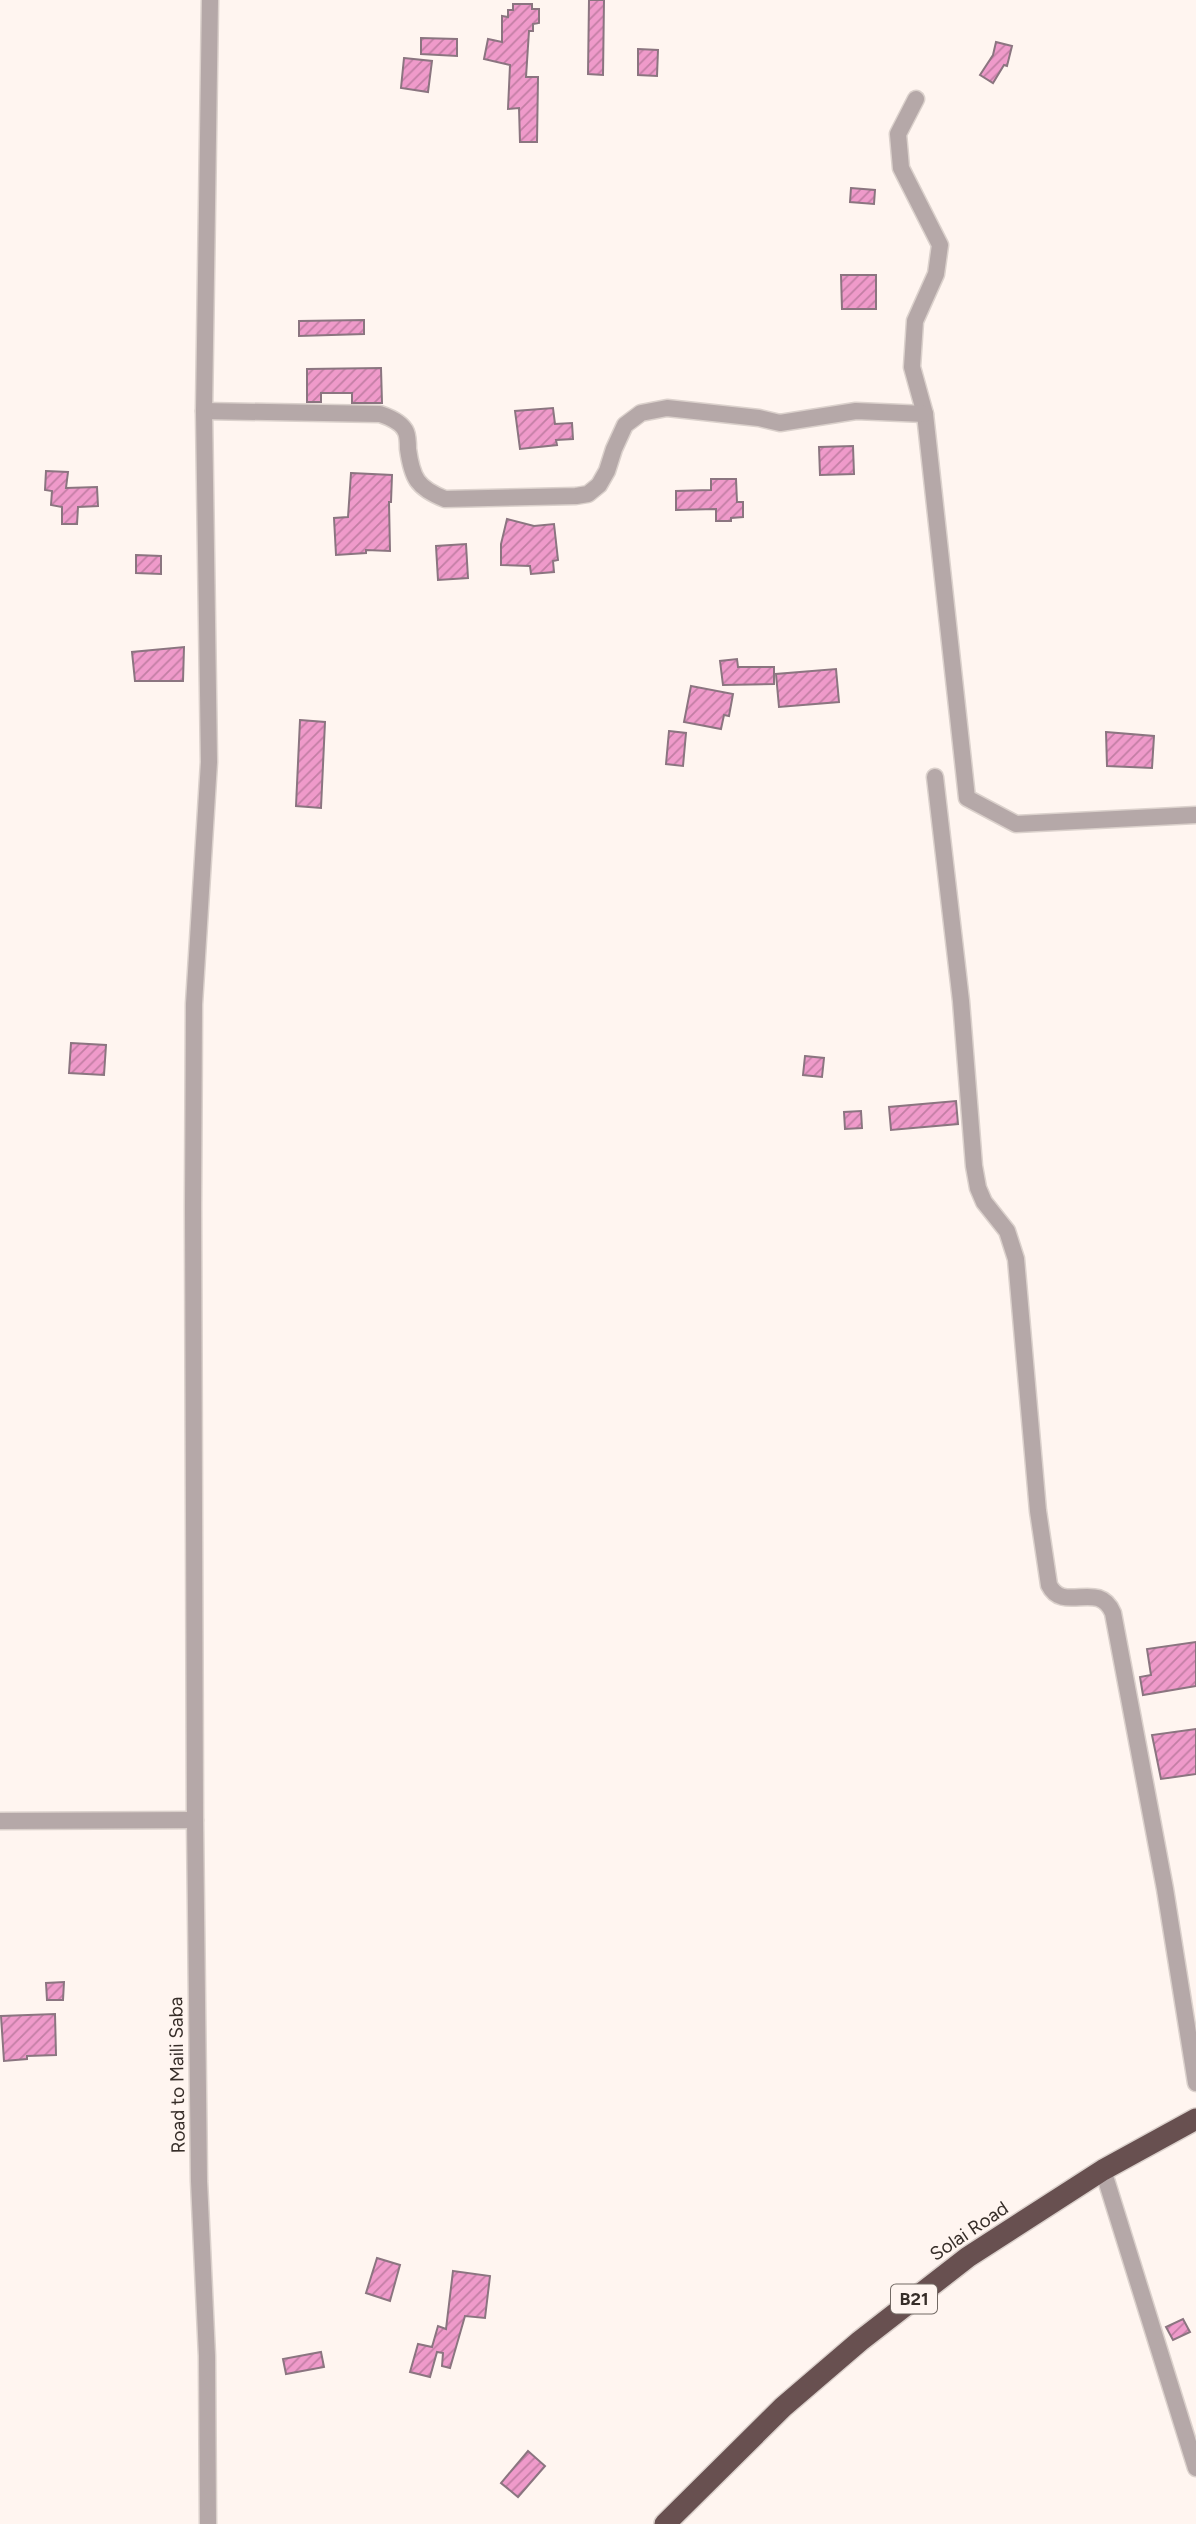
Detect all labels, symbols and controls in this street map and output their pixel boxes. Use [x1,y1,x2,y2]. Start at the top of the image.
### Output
street label: Road to Maili Saba [164,1996,190,2154]
street label: Solai Road [926,2196,1012,2266]
road number: B21 [891,2284,937,2314]

